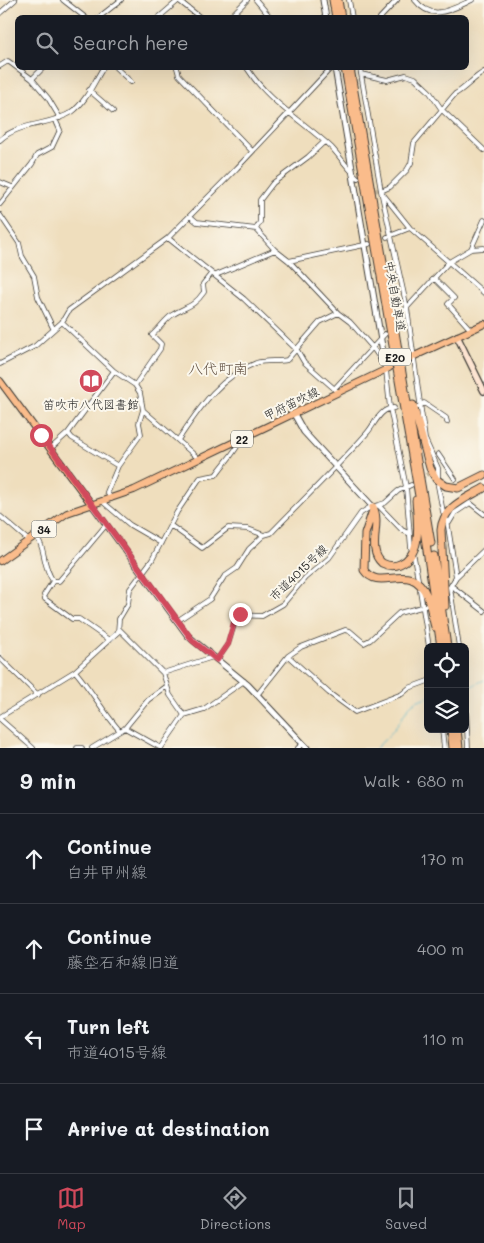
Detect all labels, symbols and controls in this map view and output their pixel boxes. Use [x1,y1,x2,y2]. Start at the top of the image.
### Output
search box [15,15,469,70]
icon: search [33,29,61,57]
text: Search here [73,30,189,55]
street label: 中央自動車道 [382,259,410,333]
road number: E20 [379,348,411,366]
district label: 八代町南 [188,358,248,378]
library icon: 笛吹市八代図書館 [78,368,104,394]
street label: 甲府笛吹線 [261,383,321,423]
place label: 笛吹市八代図書館 [43,396,139,412]
route start [30,424,53,447]
road number: 22 [231,430,253,448]
road number: 34 [32,520,56,538]
street label: 市道4015号線 [266,540,330,604]
route end [229,603,252,626]
map controls [424,643,469,733]
button: locate [424,643,469,688]
button: layers [424,688,469,733]
text: 9 min [20,767,76,794]
text: Walk · 680 m [363,770,464,791]
text: Continue [67,834,152,859]
icon: ahead [20,845,48,873]
text: 170 m [420,848,464,869]
text: 白井甲州線 [67,861,147,882]
text: Continue [67,924,152,949]
icon: ahead [20,935,48,963]
text: 400 m [417,938,464,959]
text: 藤垈石和線旧道 [67,951,179,972]
text: Turn left [67,1014,150,1039]
icon: left [20,1025,48,1053]
text: 110 m [422,1028,464,1049]
text: 市道4015号線 [67,1041,167,1062]
icon: arrive [20,1115,48,1143]
text: Arrive at destination [67,1116,270,1141]
tab: Map [57,1184,86,1233]
tab: Directions [200,1184,271,1233]
tab: Saved [385,1184,427,1233]

